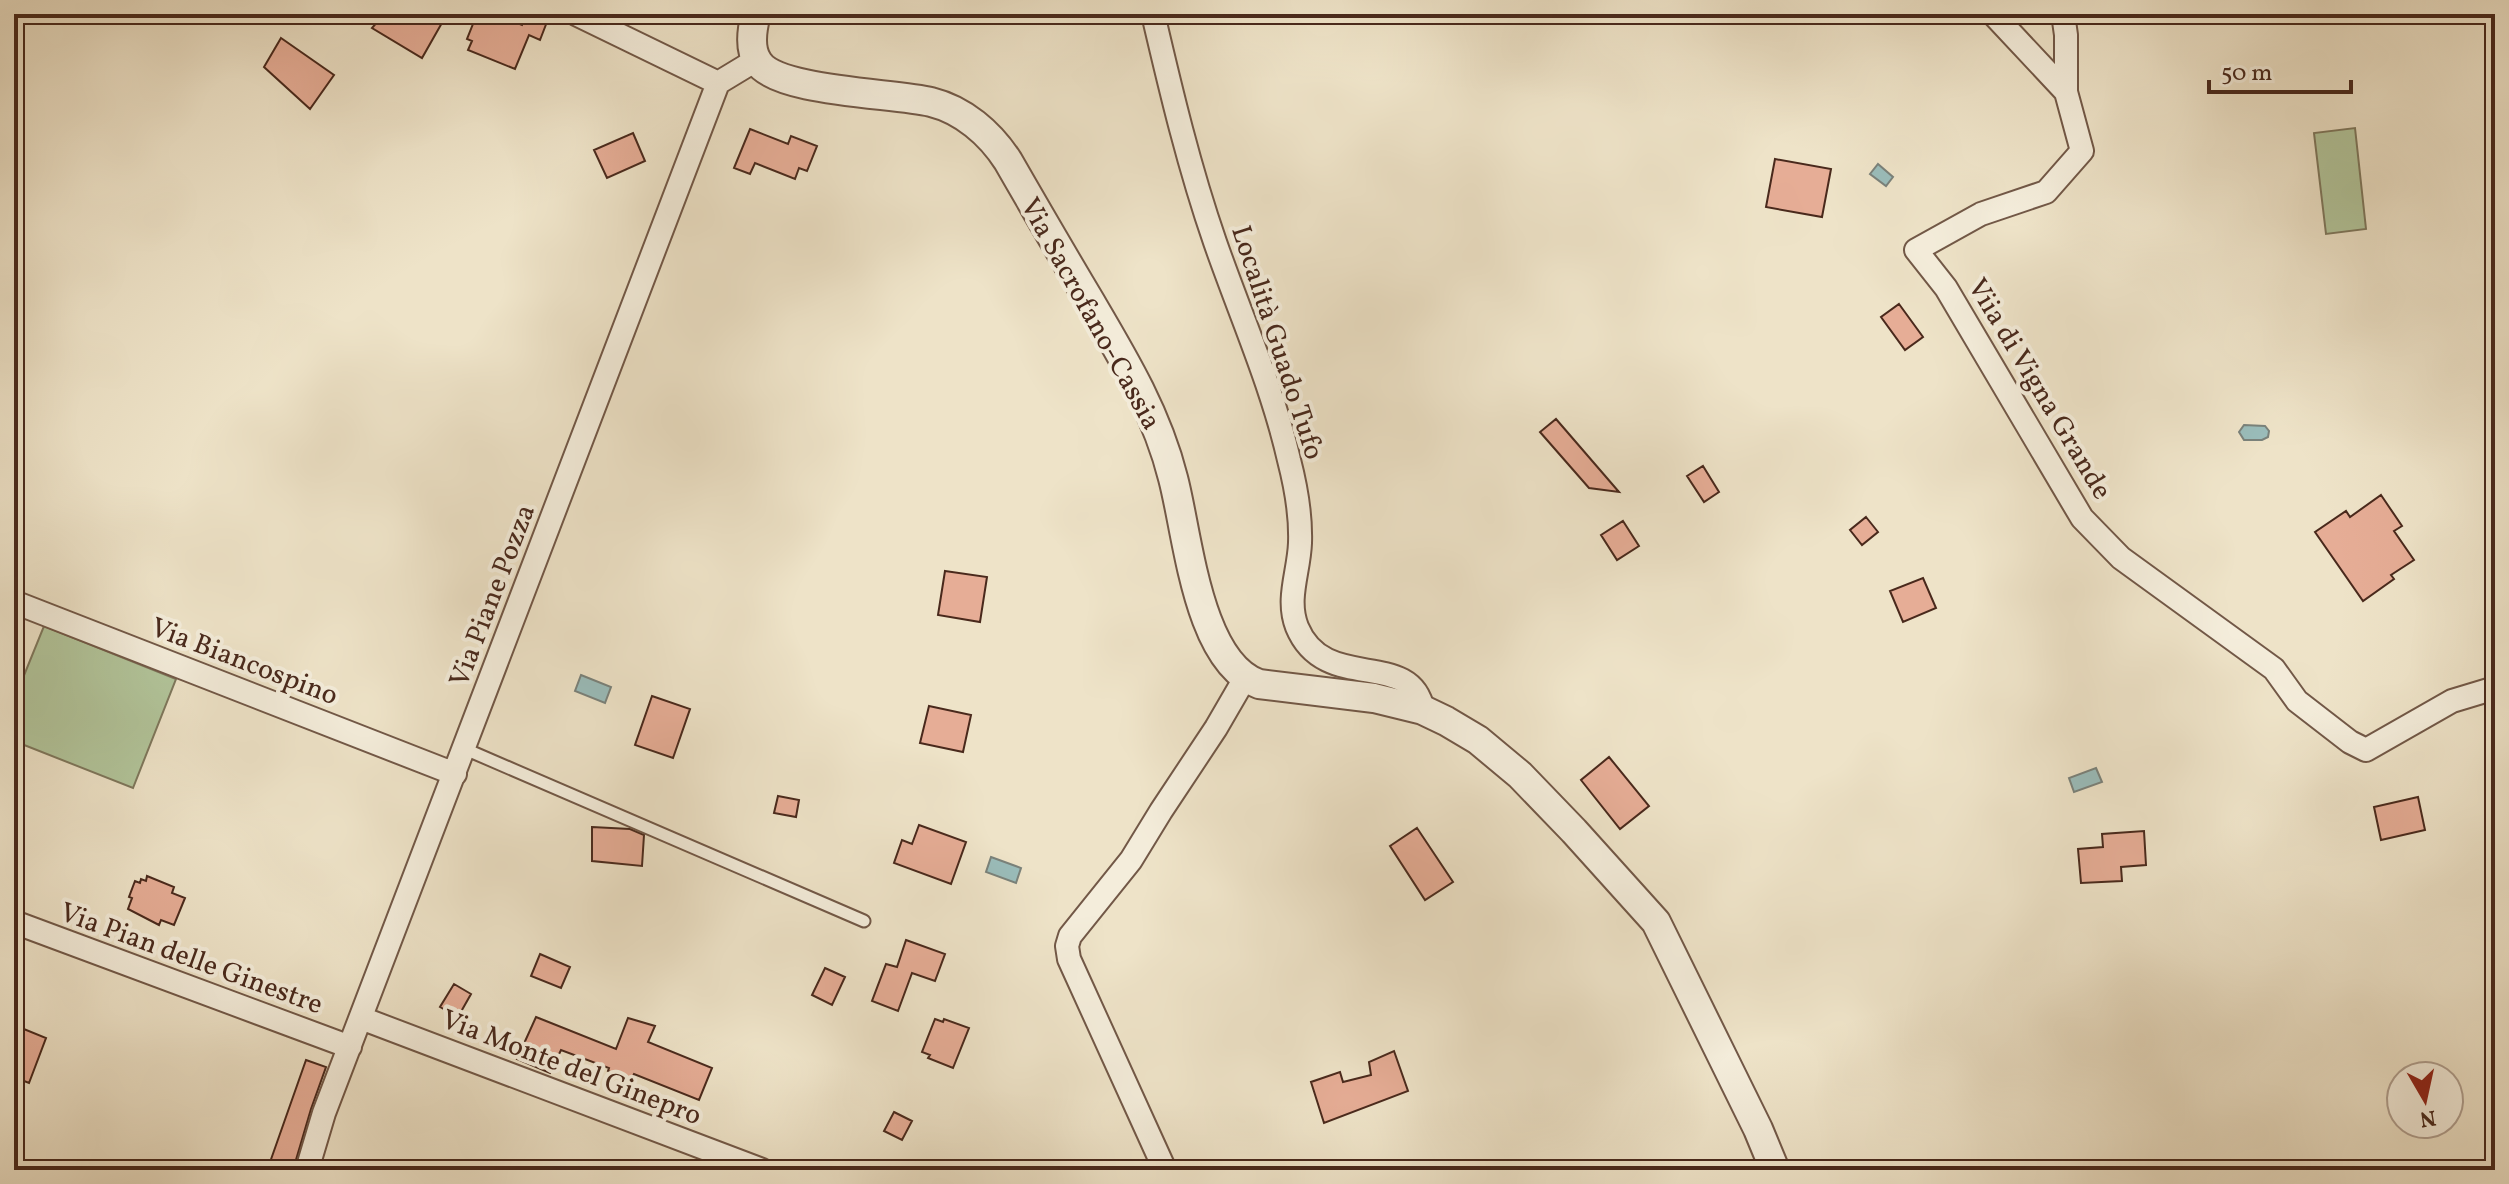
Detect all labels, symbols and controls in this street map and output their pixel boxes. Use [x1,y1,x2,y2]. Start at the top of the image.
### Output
scale bar [2209,44,2351,94]
text: 50 m [2221,57,2273,91]
street label: Via Sacrofano-Cassia [1010,191,1170,438]
street label: Località Guado Tufo [1220,221,1333,465]
street label: Viia di Vigna Grande [1957,271,2120,507]
street label: Via Piane Pozza [441,499,546,693]
street label: Via Biancospino [145,609,343,716]
street label: Via Pian delle Ginestre [54,894,328,1025]
street label: Via Monte del Ginepro [435,1001,707,1136]
north arrow [2385,1060,2465,1140]
text: N [2417,1101,2438,1134]

